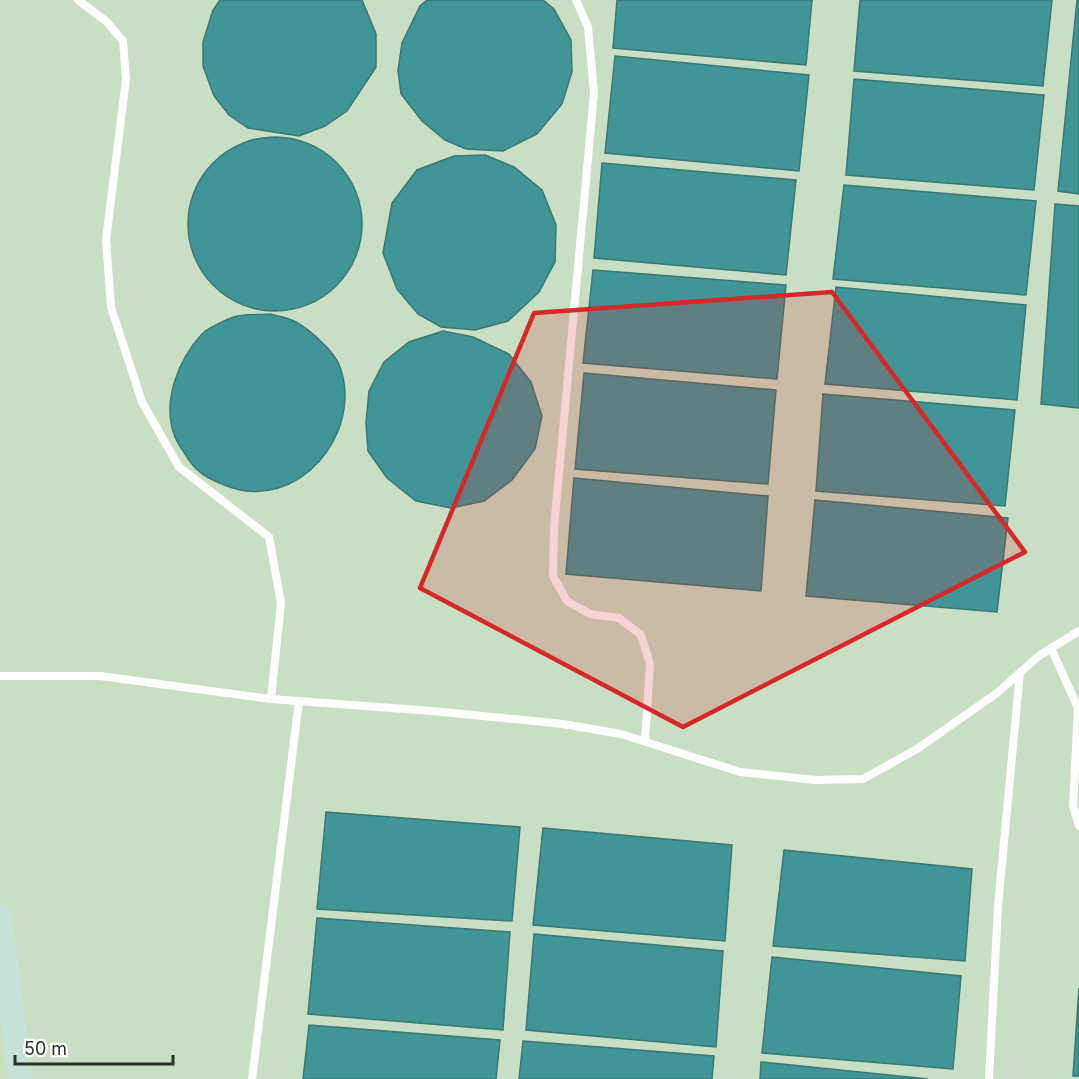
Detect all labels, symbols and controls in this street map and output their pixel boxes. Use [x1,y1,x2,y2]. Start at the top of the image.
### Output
scale bar [15,1028,172,1066]
text: 50 m [24,1038,67,1059]

